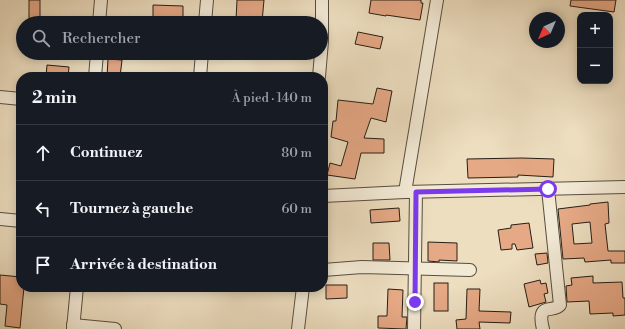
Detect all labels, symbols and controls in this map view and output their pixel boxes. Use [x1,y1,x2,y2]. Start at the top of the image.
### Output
north arrow [529,12,565,48]
map controls [577,12,613,84]
button: + [577,12,613,48]
search box [16,16,328,60]
icon: search [30,27,52,49]
text: Rechercher [62,29,141,48]
button: − [577,48,613,84]
text: 2 min [32,87,77,109]
text: À pied · 140 m [232,90,312,106]
icon: ahead [32,142,54,164]
text: Continuez [70,143,142,162]
text: 80 m [281,145,312,161]
route start [539,180,557,198]
icon: left [32,198,54,220]
text: Tournez à gauche [70,199,193,218]
text: 60 m [281,201,312,217]
icon: arrive [32,254,54,276]
text: Arrivée à destination [70,255,217,274]
route end [406,293,424,311]

